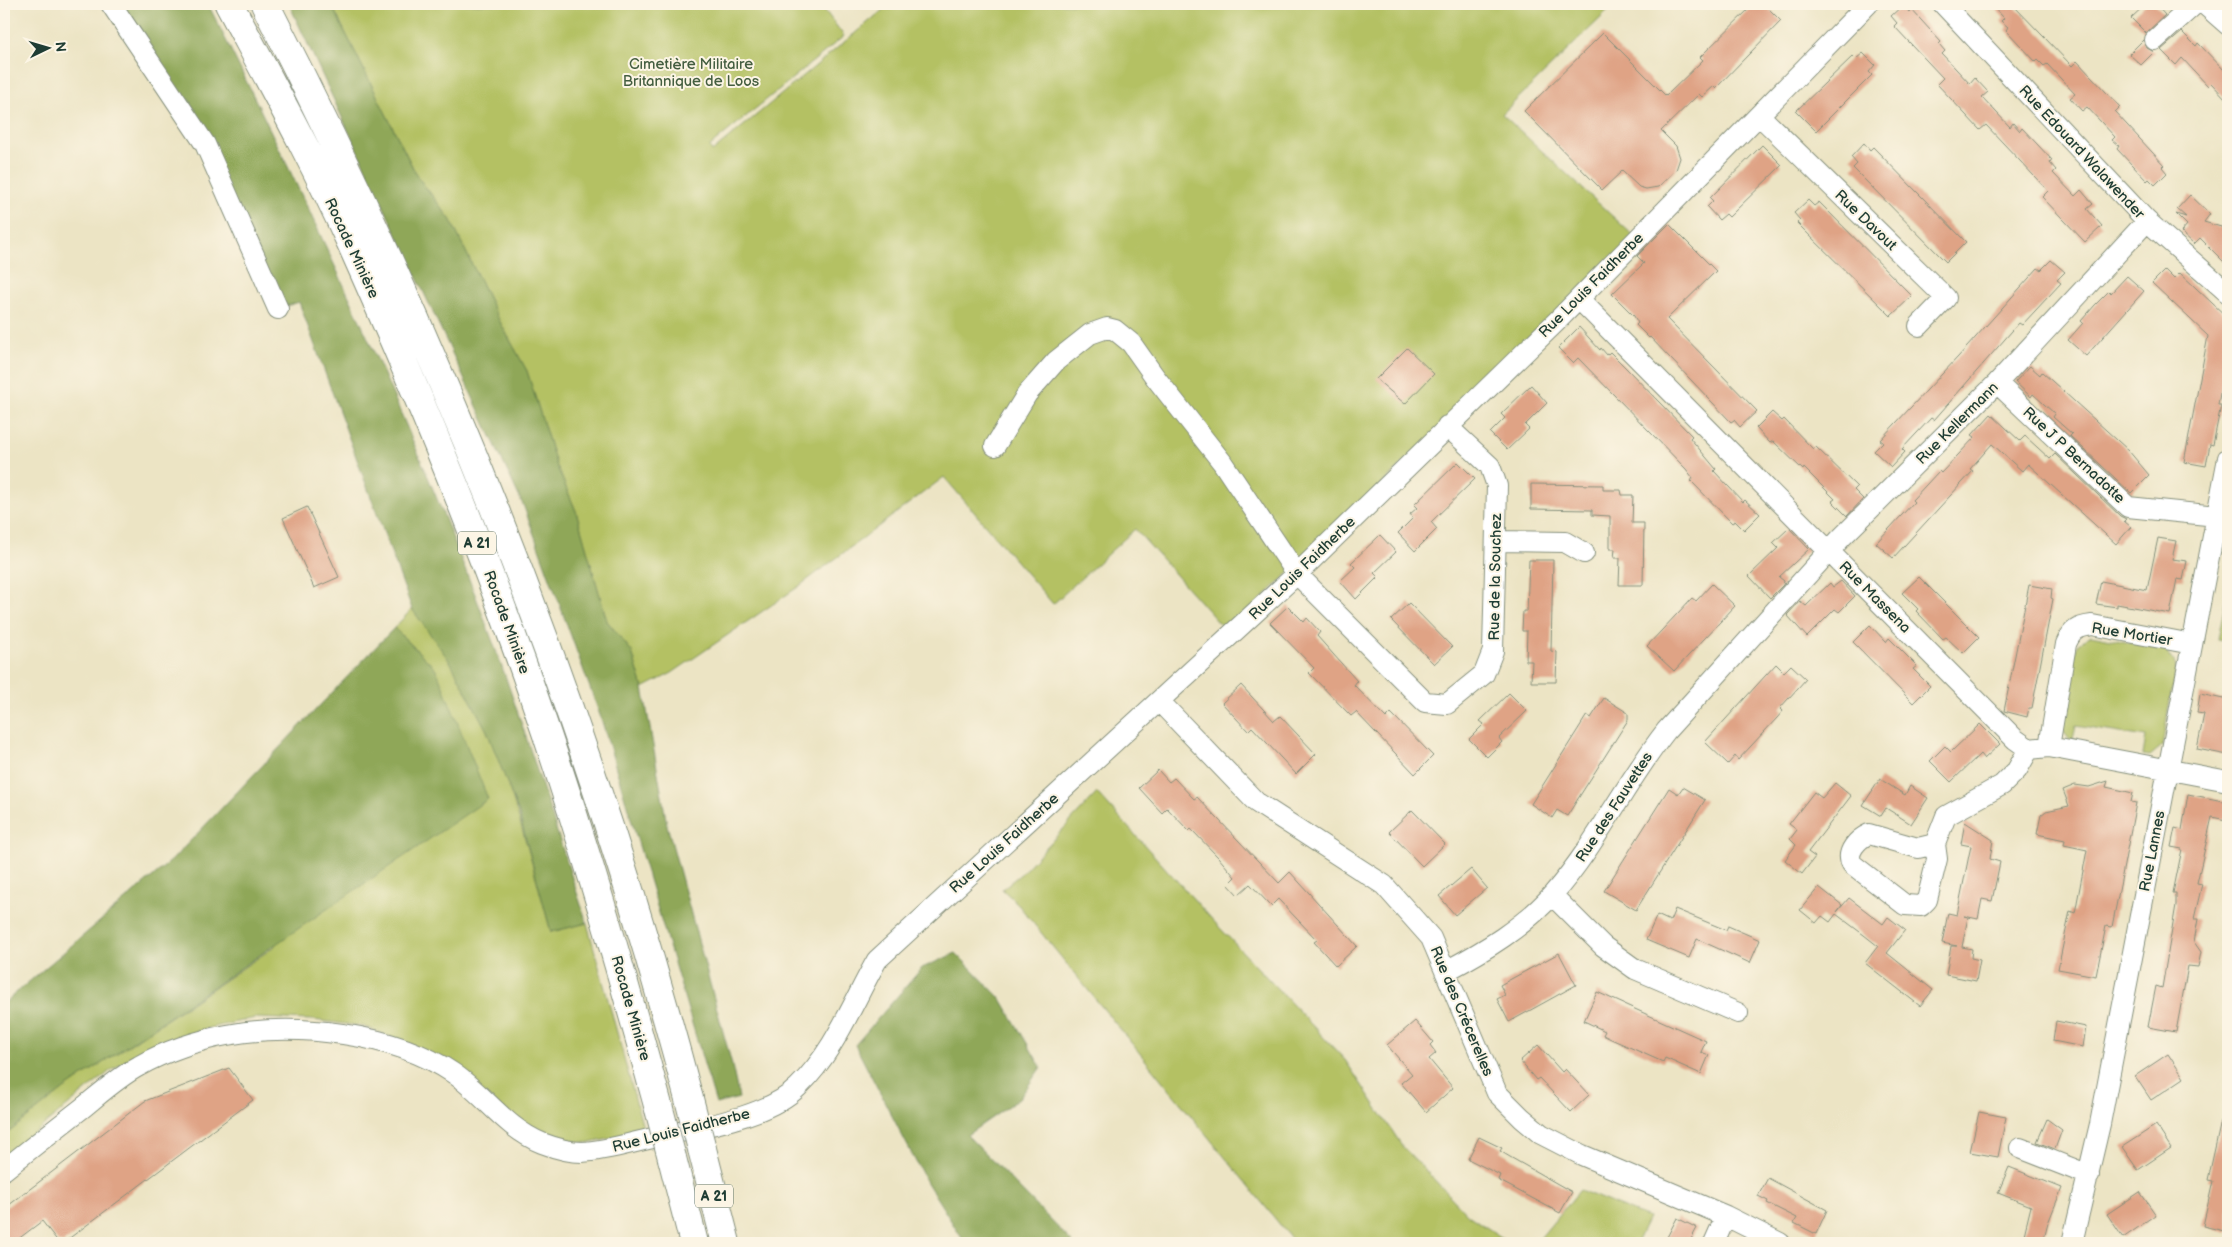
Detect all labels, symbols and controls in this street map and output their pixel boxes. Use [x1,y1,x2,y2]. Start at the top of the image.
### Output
north arrow [22,22,72,72]
text: N [52,41,69,53]
park label: Cimetière Militaire Britannique de Loos [623,55,760,91]
street label: Rue Edouard Walawender [2015,81,2149,224]
street label: Rue Davout [1830,186,1901,255]
street label: Rocade Minière [320,195,383,302]
street label: Rue Louis Faidherbe [1535,229,1648,342]
street label: Rue Kellermann [1912,378,2003,469]
street label: Rue J P Bernadotte [2019,403,2129,508]
street label: Rue de la Souchez [1485,512,1506,641]
street label: Rue Louis Faidherbe [1245,513,1360,624]
road number: A 21 [458,532,496,554]
street label: Rue Massena [1835,557,1915,637]
street label: Rocade Minière [479,568,534,677]
street label: Rue Mortier [2090,619,2174,650]
street label: Rue des Fauvettes [1572,748,1657,866]
street label: Rue Louis Faidherbe [946,789,1063,898]
street label: Rue Lannes [2135,809,2170,893]
street label: Rue des Crécerelles [1426,943,1498,1080]
street label: Rocade Minière [606,953,655,1063]
street label: Rue Louis Faidherbe [610,1104,752,1157]
road number: A 21 [695,1184,733,1208]

